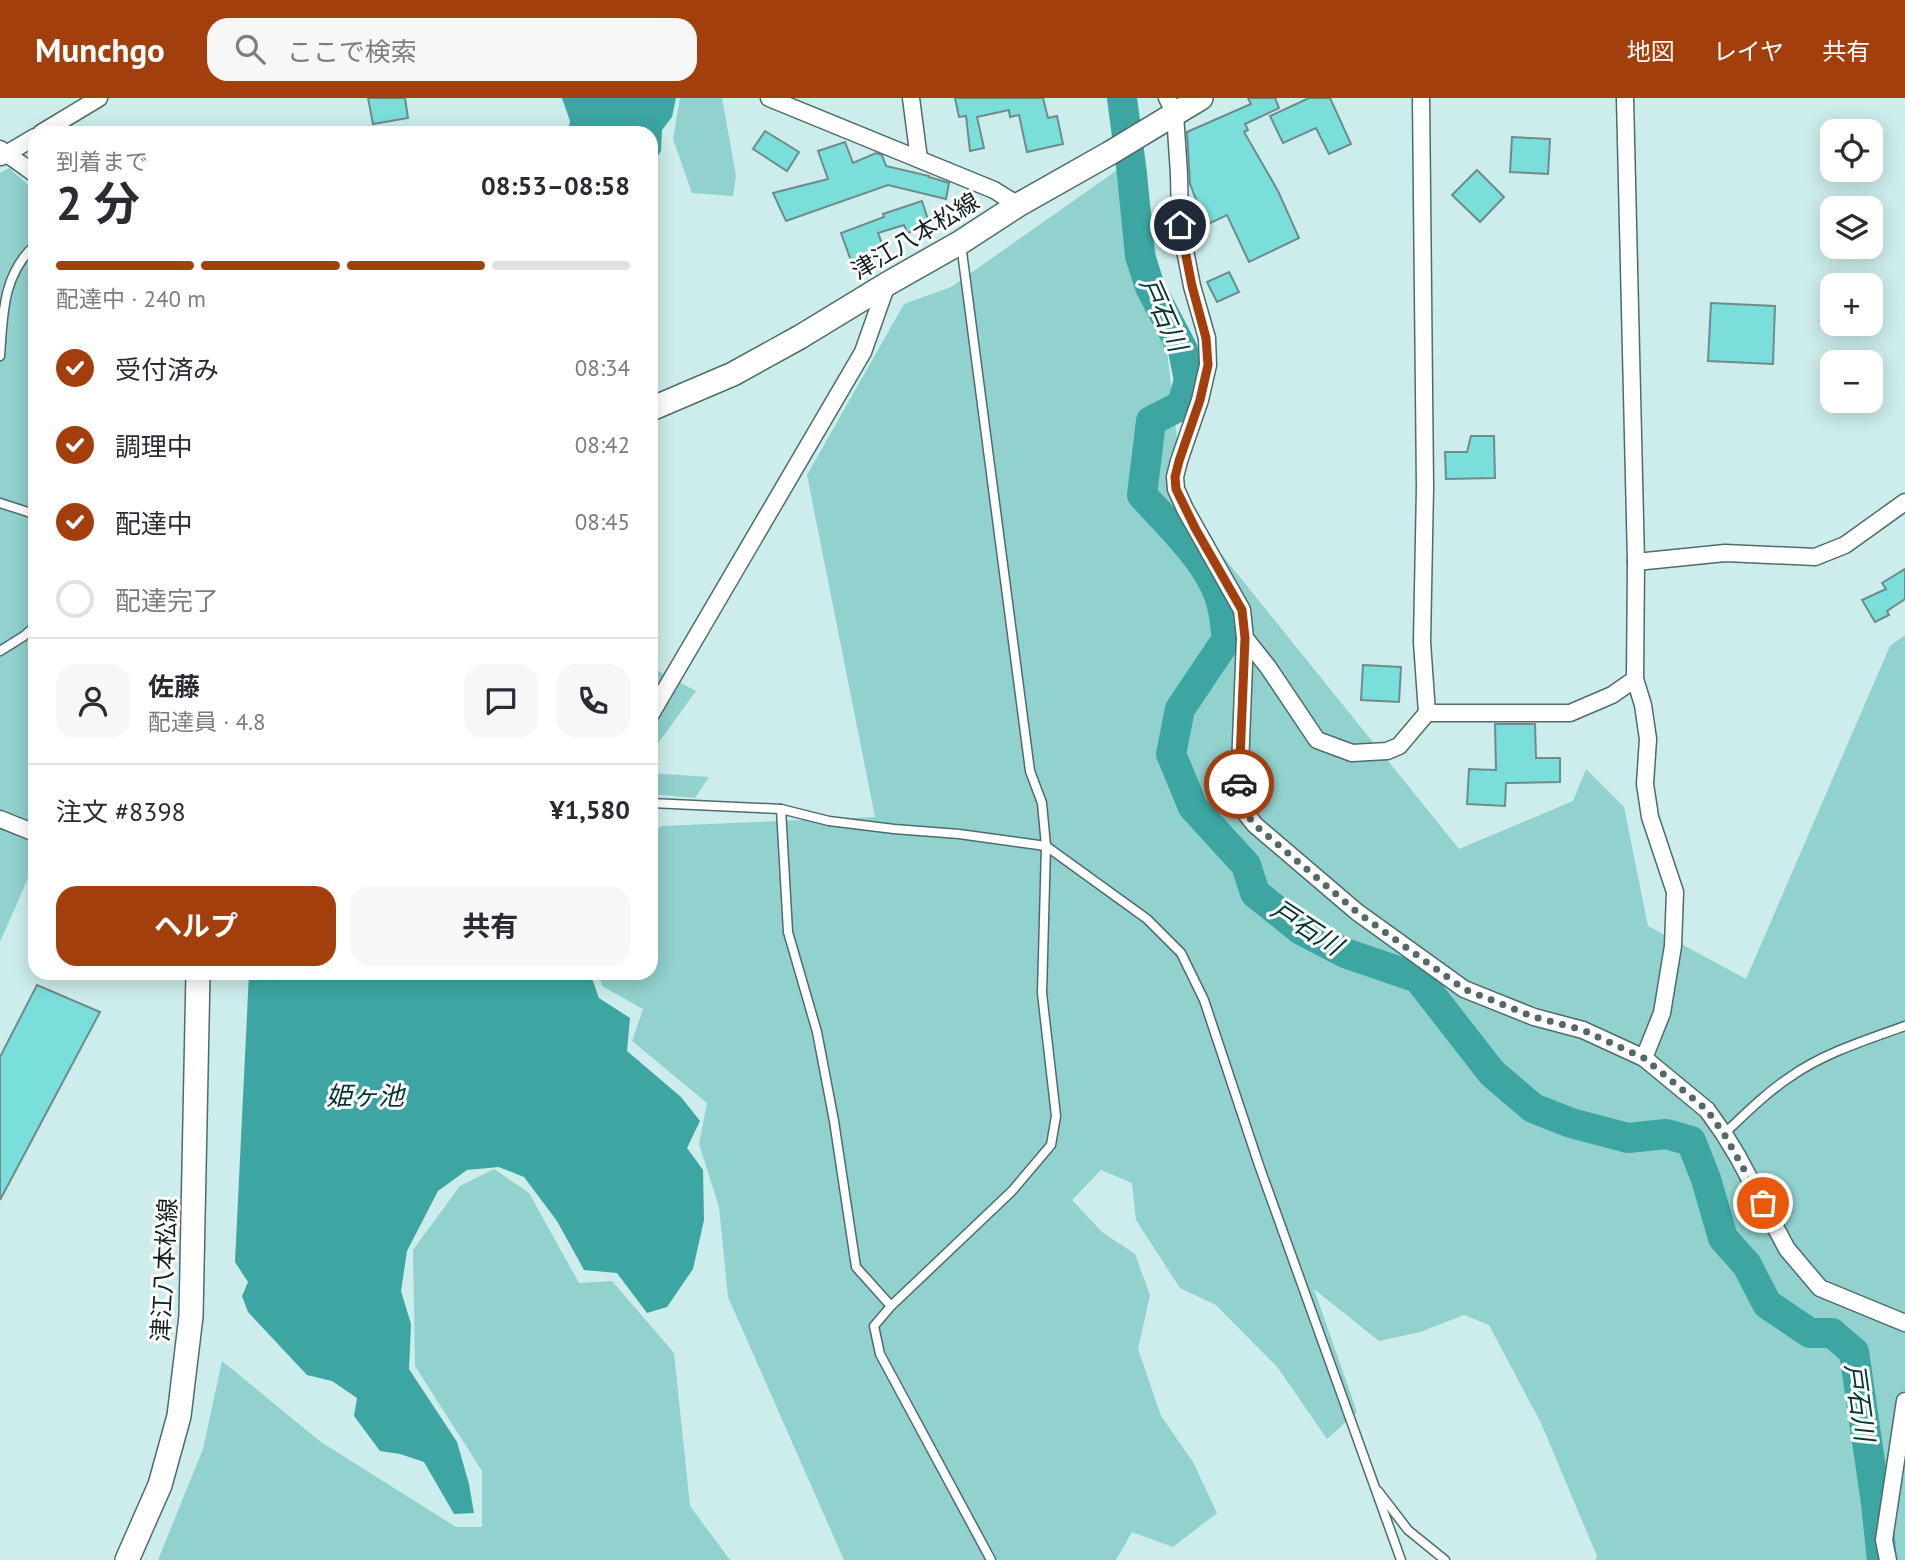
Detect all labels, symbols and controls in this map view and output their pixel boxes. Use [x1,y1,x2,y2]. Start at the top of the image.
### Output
search box [207,18,697,81]
text: Munchgo [35,28,165,71]
icon: search [231,30,269,68]
text: ここで検索 [287,35,417,68]
text: 地図 [1627,36,1675,67]
text: レイヤ [1713,36,1784,67]
text: 共有 [1822,36,1870,67]
map controls [1820,119,1883,413]
button: locate [1820,119,1883,182]
text: 到着まで [56,147,148,176]
text: 08:53–08:58 [481,169,630,202]
text: 2 分 [56,173,140,233]
street label: 津江八本松線 [845,186,985,286]
pin [1150,195,1210,255]
button: layers [1820,196,1883,259]
icon: home [1161,206,1199,244]
water label: 戸石川 [1133,272,1196,359]
button: + [1820,273,1883,336]
text: 配達中 · 240 m [56,284,206,313]
icon: check [56,349,94,387]
button: − [1820,350,1883,413]
text: 受付済み [115,353,219,386]
text: 08:34 [575,353,630,382]
icon: check [56,426,94,464]
text: 調理中 [115,430,193,463]
text: 08:42 [575,430,630,459]
icon: check [56,503,94,541]
text: 配達中 [115,507,193,540]
text: 08:45 [575,507,630,536]
text: 配達完了 [115,584,219,617]
button: person [56,664,130,738]
button: chat [464,664,538,738]
button: phone [556,664,630,738]
text: 佐藤 [148,670,200,703]
text: 配達員 · 4.8 [148,707,265,736]
courier [1204,749,1274,819]
icon: car [1220,765,1258,803]
text: ¥1,580 [550,793,630,826]
text: 注文 #8398 [56,795,186,828]
button: ヘルプ [56,886,336,966]
button: 共有 [350,886,630,966]
water label: 戸石川 [1265,892,1351,964]
water label: 姫ヶ池 [326,1079,407,1112]
pin [1733,1173,1793,1233]
icon: bag [1744,1184,1782,1222]
street label: 津江八本松線 [145,1197,183,1343]
water label: 戸石川 [1838,1361,1882,1446]

